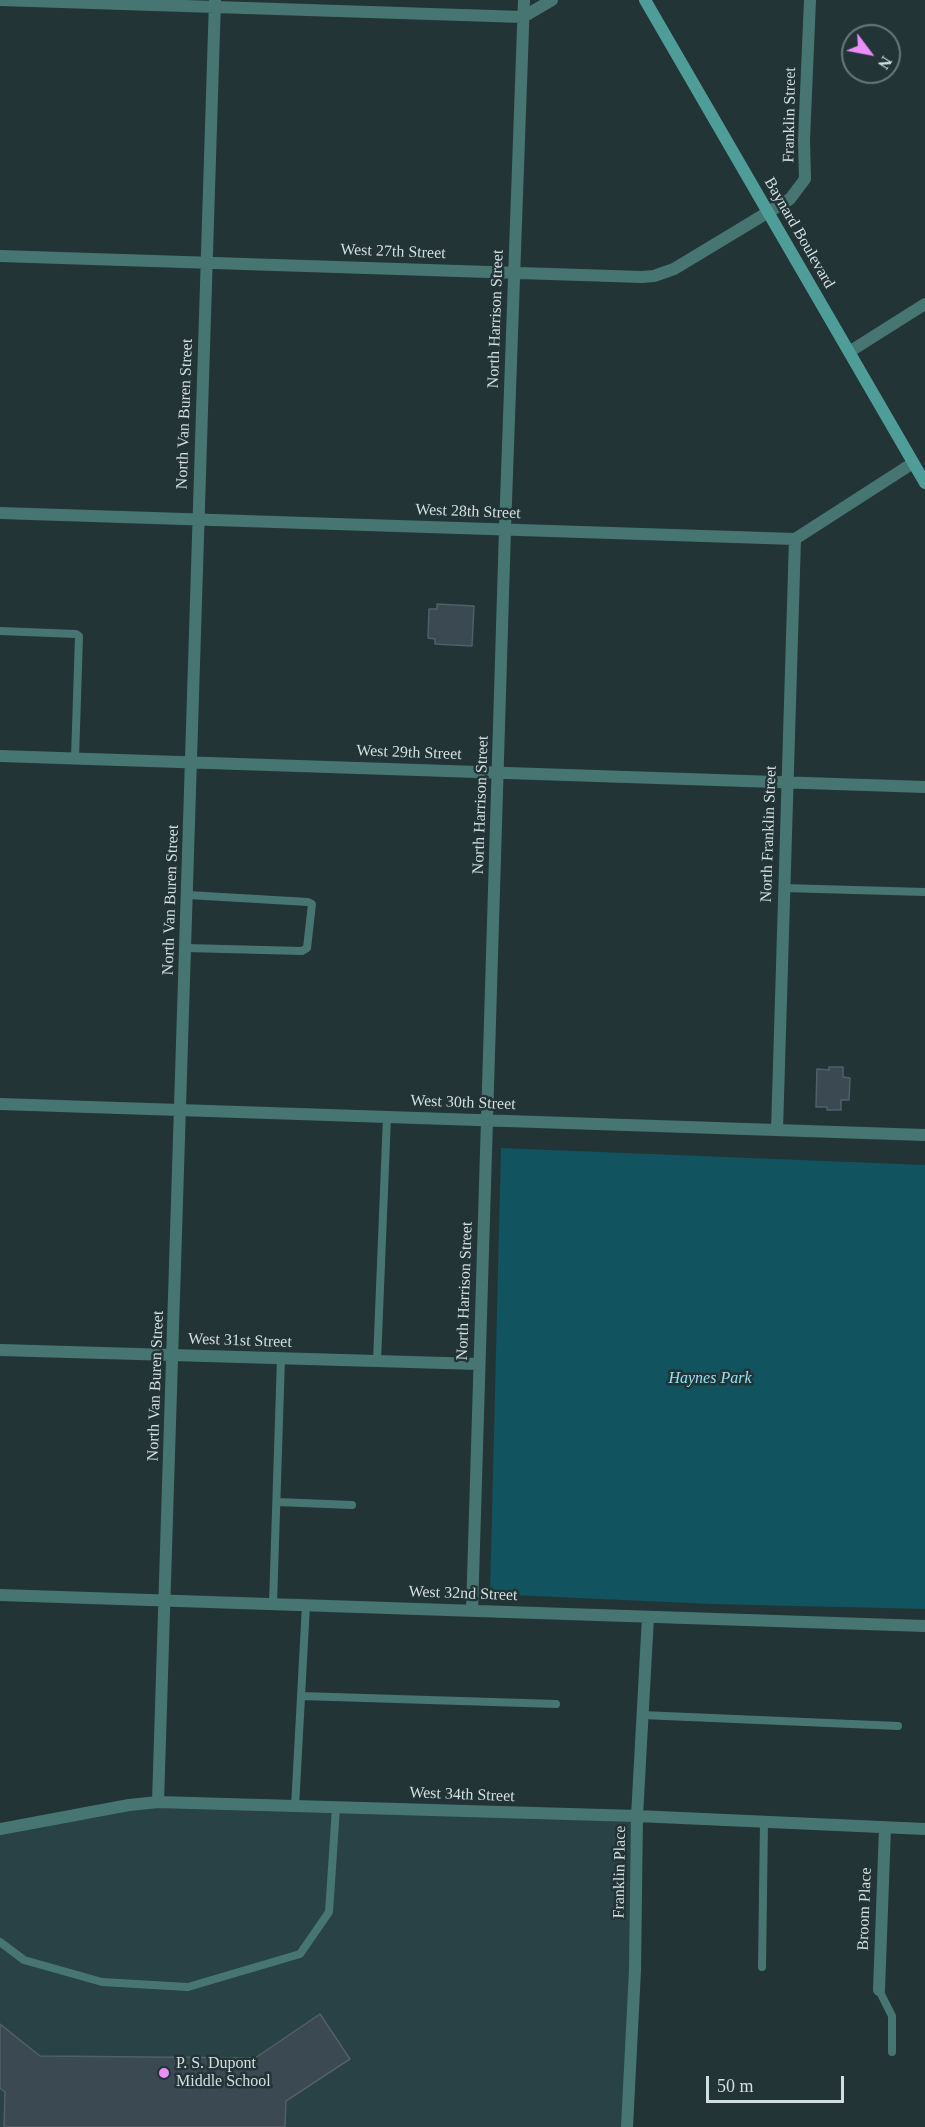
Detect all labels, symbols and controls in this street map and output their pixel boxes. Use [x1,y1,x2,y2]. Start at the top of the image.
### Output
north arrow [841,24,901,84]
text: N [875,53,895,72]
street label: Franklin Street [780,67,800,163]
street label: Baynard Boulevard [759,174,839,292]
street label: West 27th Street [340,241,446,263]
street label: North Harrison Street [484,249,508,389]
street label: North Van Buren Street [173,338,197,490]
street label: West 28th Street [415,501,521,523]
street label: North Harrison Street [469,735,493,875]
street label: West 29th Street [356,742,462,764]
street label: North Franklin Street [757,765,781,903]
street label: North Van Buren Street [159,824,183,976]
street label: West 30th Street [410,1092,516,1114]
street label: North Harrison Street [453,1221,477,1361]
street label: North Van Buren Street [144,1310,168,1462]
street label: West 31st Street [188,1330,292,1352]
park label: Haynes Park [668,1369,752,1389]
street label: West 32nd Street [408,1583,518,1605]
street label: West 34th Street [409,1784,515,1806]
street label: Franklin Place [610,1825,630,1919]
street label: Broom Place [854,1867,876,1951]
place label: P. S. Dupont Middle School [176,2054,271,2092]
scale bar [709,2064,847,2102]
marker: P. S. Dupont Middle School [157,2066,171,2080]
text: 50 m [717,2076,754,2096]

